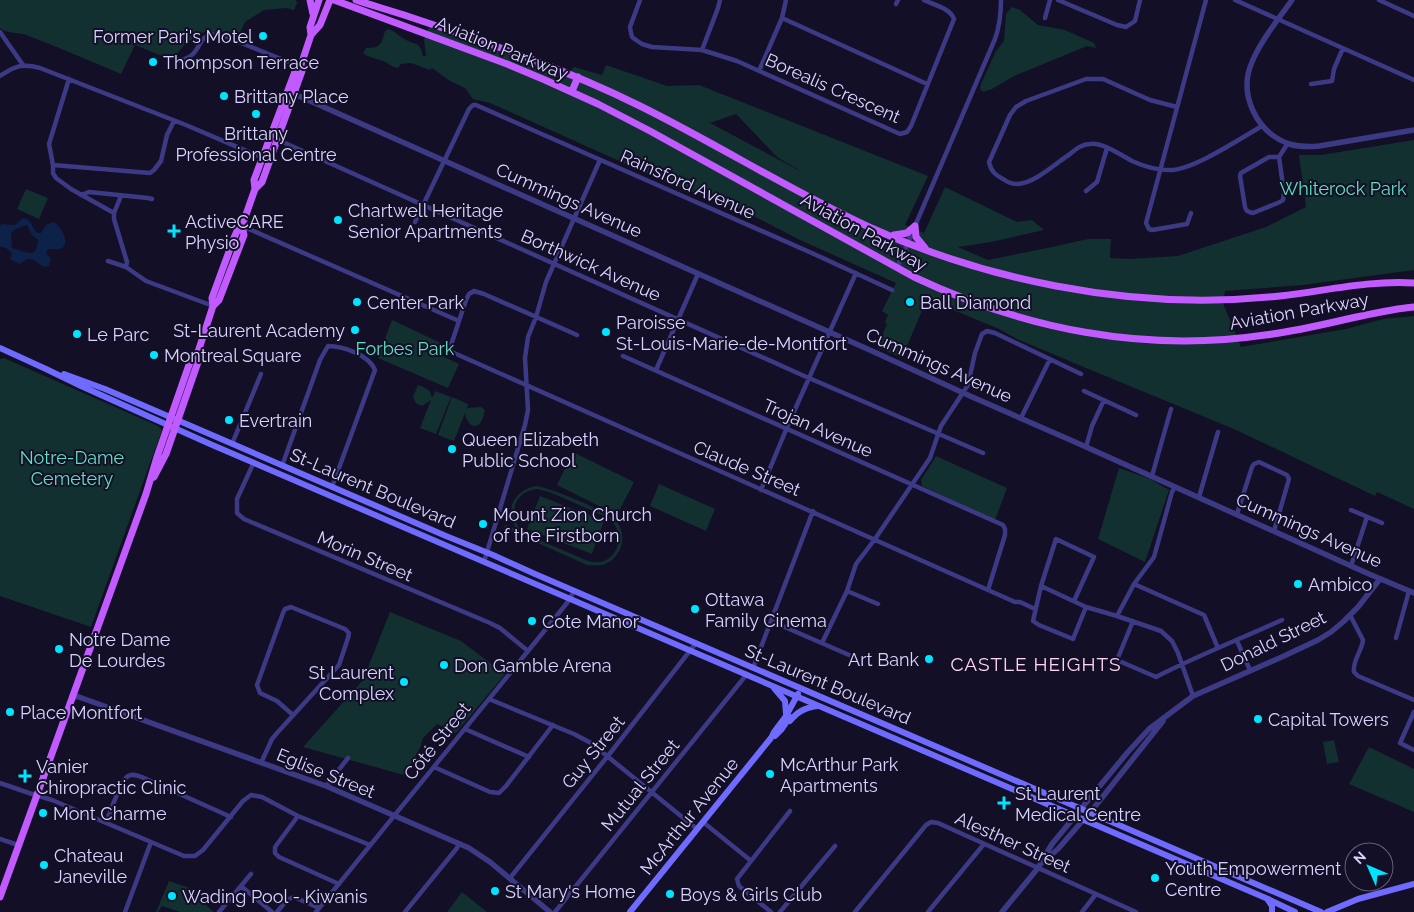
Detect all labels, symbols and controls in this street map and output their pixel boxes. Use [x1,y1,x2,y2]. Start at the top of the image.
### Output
street label: Aviation Parkway [433,12,572,84]
place label: Former Pari's Motel [93,26,253,47]
marker: Former Pari's Motel [257,30,269,42]
street label: Borealis Crescent [762,49,904,127]
place label: Thompson Terrace [163,52,320,73]
marker: Thompson Terrace [147,56,159,68]
place label: Brittany Place [234,86,349,107]
marker: Brittany Place [218,90,230,102]
marker: Brittany Professional Centre [250,108,262,120]
place label: Brittany Professional Centre [175,123,337,165]
street label: Rainsford Avenue [617,145,759,223]
street label: Cummings Avenue [493,158,646,242]
park label: Whiterock Park [1279,178,1407,199]
street label: Aviation Parkway [797,189,931,275]
place label: Chartwell Heritage Senior Apartments [348,200,504,242]
place label: ActiveCARE Physio [185,211,284,253]
marker: Chartwell Heritage Senior Apartments [332,214,344,226]
marker: ActiveCARE Physio [167,224,181,238]
street label: Borthwick Avenue [518,225,664,305]
street label: Aviation Parkway [1228,288,1370,334]
place label: Center Park [367,292,464,313]
place label: Ball Diamond [920,292,1031,313]
marker: Center Park [351,296,363,308]
marker: Ball Diamond [904,296,916,308]
place label: Paroisse St-Louis-Marie-de-Montfort [616,312,847,354]
place label: St-Laurent Academy [173,320,345,341]
street label: Cummings Avenue [863,323,1016,407]
place label: Le Parc [87,324,149,345]
marker: St-Laurent Academy [349,324,361,336]
marker: Paroisse St-Louis-Marie-de-Montfort [600,326,612,338]
marker: Le Parc [71,328,83,340]
park label: Forbes Park [356,338,455,359]
place label: Montreal Square [164,345,302,366]
marker: Montreal Square [148,349,160,361]
street label: Trojan Avenue [760,394,876,462]
place label: Evertrain [239,410,312,431]
marker: Evertrain [223,414,235,426]
place label: Queen Elizabeth Public School [462,429,599,471]
street label: Claude Street [690,436,804,500]
marker: Queen Elizabeth Public School [446,443,458,455]
street label: St-Laurent Boulevard [287,444,459,532]
park label: Notre-Dame Cemetery [20,447,125,489]
street label: Cummings Avenue [1233,488,1386,572]
place label: Mount Zion Church of the Firstborn [493,504,652,546]
marker: Mount Zion Church of the Firstborn [477,518,489,530]
street label: Morin Street [314,526,416,586]
place label: Ambico [1308,574,1373,595]
marker: Ambico [1292,578,1304,590]
place label: Ottawa Family Cinema [705,589,827,631]
marker: Ottawa Family Cinema [689,603,701,615]
street label: Donald Street [1217,606,1329,676]
place label: Cote Manor [542,611,640,632]
marker: Cote Manor [526,615,538,627]
place label: Notre Dame De Lourdes [69,629,171,671]
street label: St-Laurent Boulevard [742,640,914,728]
marker: Notre Dame De Lourdes [53,643,65,655]
place label: Art Bank [848,649,919,670]
marker: Art Bank [923,653,935,665]
district label: CASTLE HEIGHTS [950,653,1122,675]
place label: Don Gamble Arena [454,655,612,676]
marker: Don Gamble Arena [438,659,450,671]
place label: St Laurent Complex [309,662,394,704]
marker: St Laurent Complex [398,676,410,688]
street label: Côté Street [399,698,475,784]
place label: Place Montfort [20,702,142,723]
marker: Place Montfort [4,706,16,718]
place label: Capital Towers [1268,709,1389,730]
street label: Guy Street [557,711,629,793]
marker: Capital Towers [1252,713,1264,725]
street label: Mutual Street [597,735,683,835]
street label: Eglise Street [274,744,378,802]
street label: McArthur Avenue [635,753,743,879]
place label: McArthur Park Apartments [780,754,899,796]
place label: Vanier Chiropractic Clinic [36,756,187,798]
marker: McArthur Park Apartments [764,768,776,780]
marker: Vanier Chiropractic Clinic [18,769,32,783]
place label: St Laurent Medical Centre [1015,783,1141,825]
marker: St Laurent Medical Centre [997,796,1011,810]
place label: Mont Charme [53,803,167,824]
marker: Mont Charme [37,807,49,819]
street label: Alesther Street [952,807,1074,877]
north arrow [1344,842,1394,892]
place label: Chateau Janeville [54,845,127,887]
text: N [1350,848,1369,867]
place label: Youth Empowerment Centre [1165,858,1341,900]
marker: Chateau Janeville [38,859,50,871]
marker: Youth Empowerment Centre [1149,872,1161,884]
place label: St Mary's Home [505,881,636,902]
place label: Boys & Girls Club [680,884,822,905]
marker: St Mary's Home [489,885,501,897]
place label: Wading Pool - Kiwanis [182,886,368,907]
marker: Boys & Girls Club [664,888,676,900]
marker: Wading Pool - Kiwanis [166,890,178,902]

